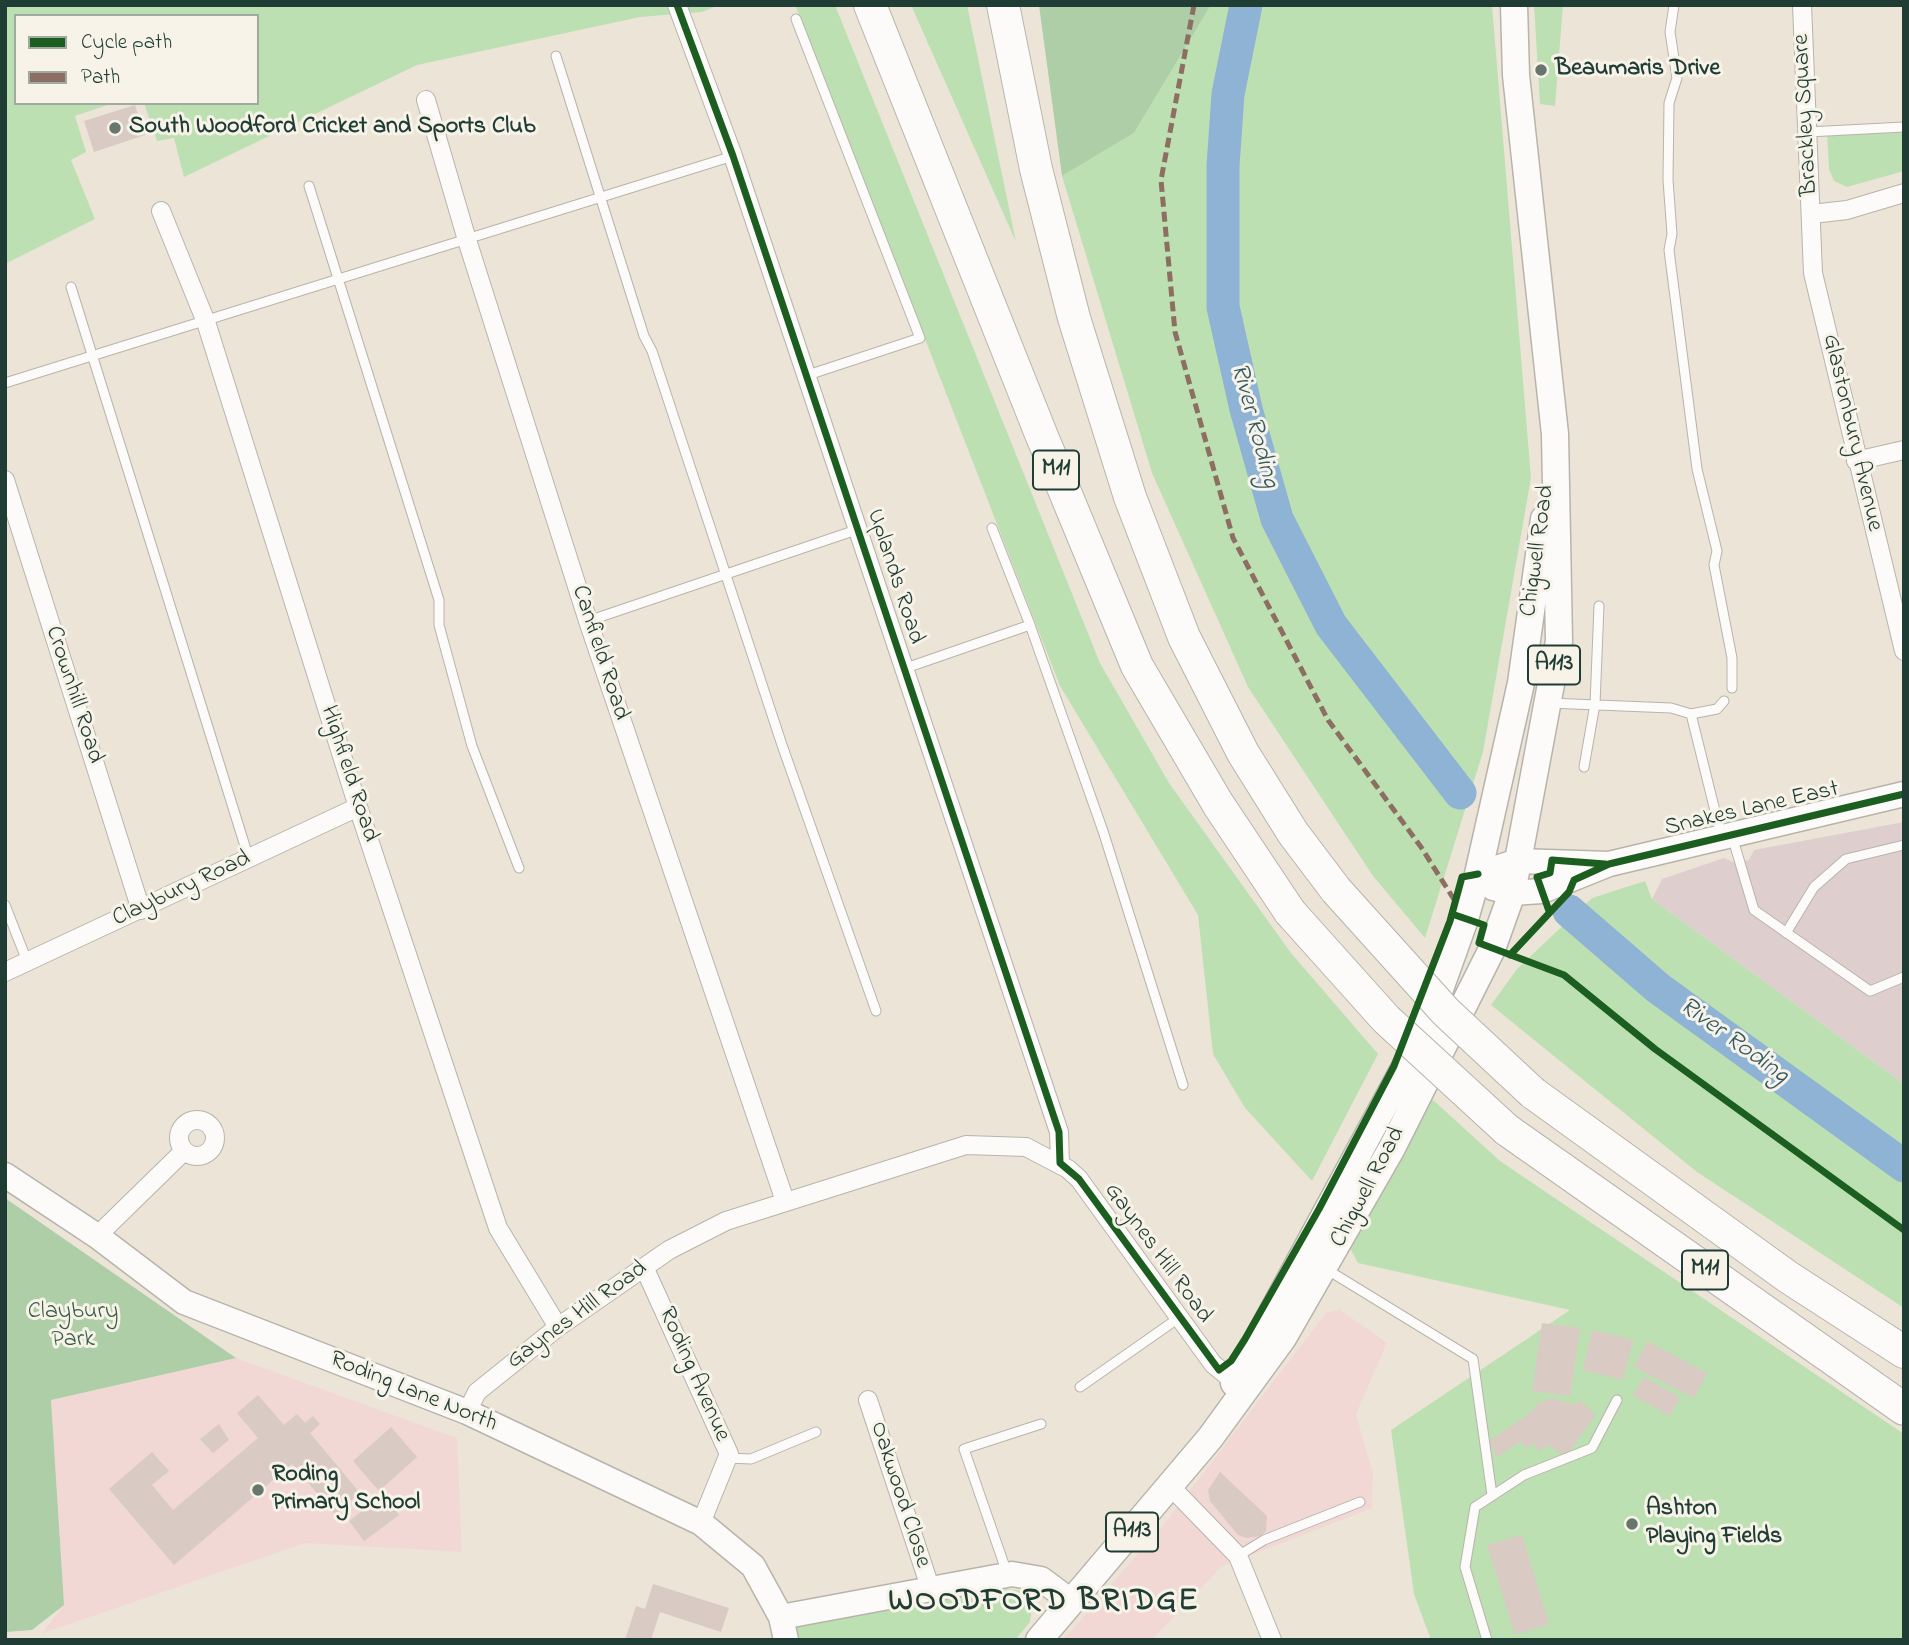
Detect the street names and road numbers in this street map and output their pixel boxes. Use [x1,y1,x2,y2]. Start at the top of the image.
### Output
street label: Brackley Square [1788,33,1826,197]
street label: Glastonbury Avenue [1814,332,1888,534]
road number: M11 [1033,450,1079,490]
street label: Chigwell Road [1516,483,1562,619]
street label: Uplands Road [859,506,929,648]
street label: Canfield Road [564,582,634,724]
street label: Crownhill Road [37,623,109,767]
road number: A113 [1528,646,1580,684]
street label: Highfield Road [312,702,384,846]
street label: Snakes Lane East [1662,776,1842,844]
street label: Claybury Road [108,846,256,934]
street label: Chigwell Road [1325,1123,1413,1253]
street label: Gaynes Hill Road [1096,1178,1218,1330]
road number: M11 [1682,1250,1728,1289]
street label: Gaynes Hill Road [502,1255,654,1377]
street label: Roding Avenue [651,1303,735,1447]
street label: Roding Lane North [325,1346,501,1440]
street label: Oakwood Close [862,1418,936,1572]
road number: A113 [1106,1512,1158,1552]

